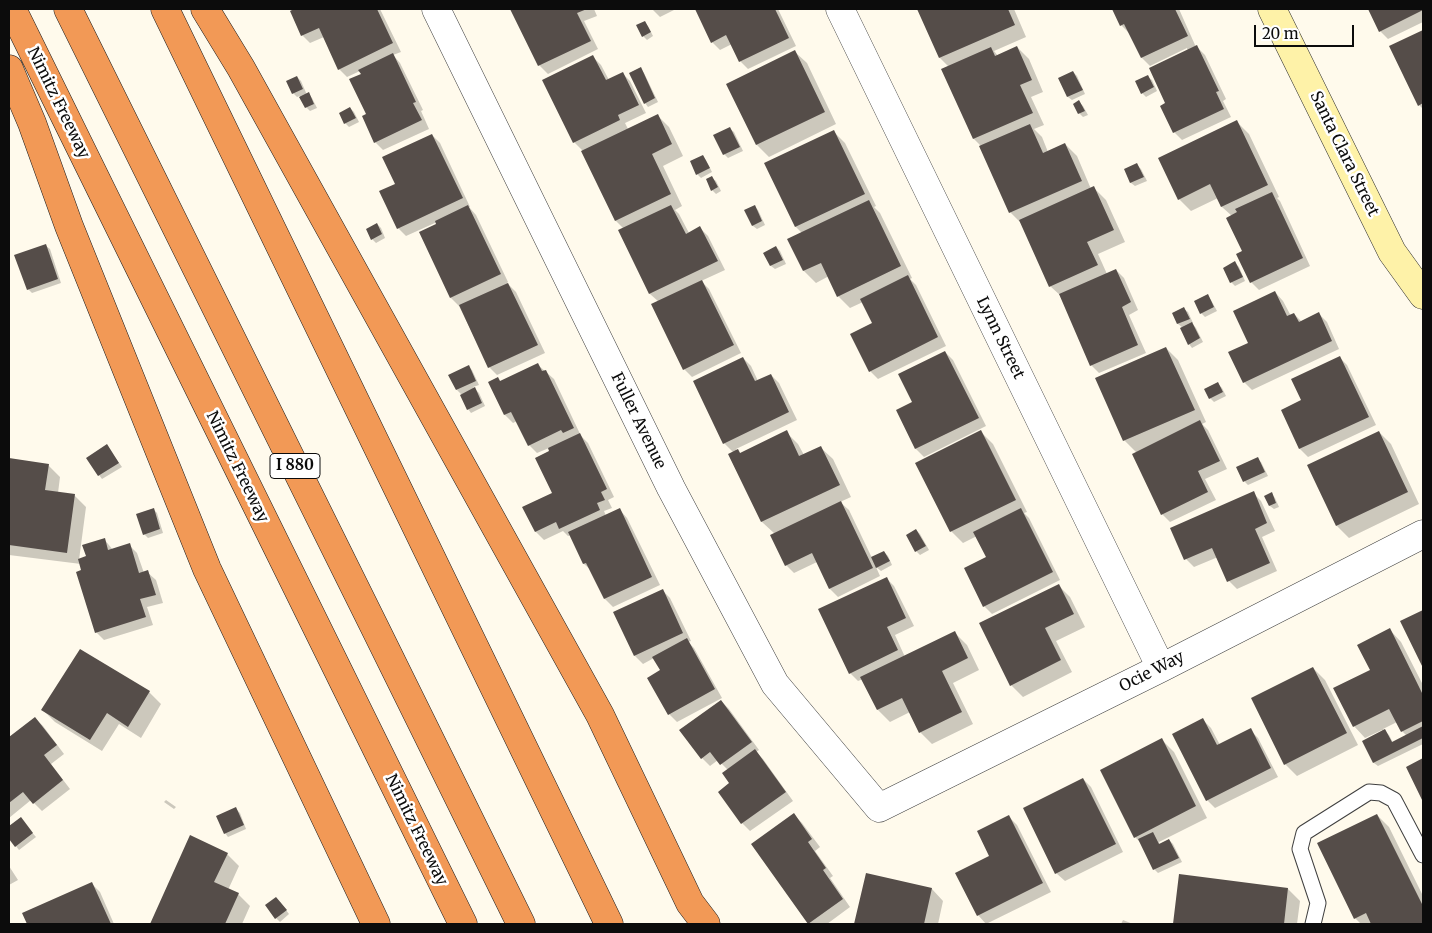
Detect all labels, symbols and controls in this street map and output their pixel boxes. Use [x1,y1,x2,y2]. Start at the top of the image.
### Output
scale bar [1257,15,1357,47]
text: 20 m [1262,24,1299,43]
street label: Nimitz Freeway [23,44,93,162]
street label: Santa Clara Street [1305,88,1383,220]
street label: Lynn Street [972,294,1028,382]
street label: Fuller Avenue [606,370,670,472]
street label: Nimitz Freeway [202,408,272,526]
road number: I 880 [270,454,320,478]
street label: Ocie Way [1116,648,1188,696]
street label: Nimitz Freeway [381,771,451,889]

